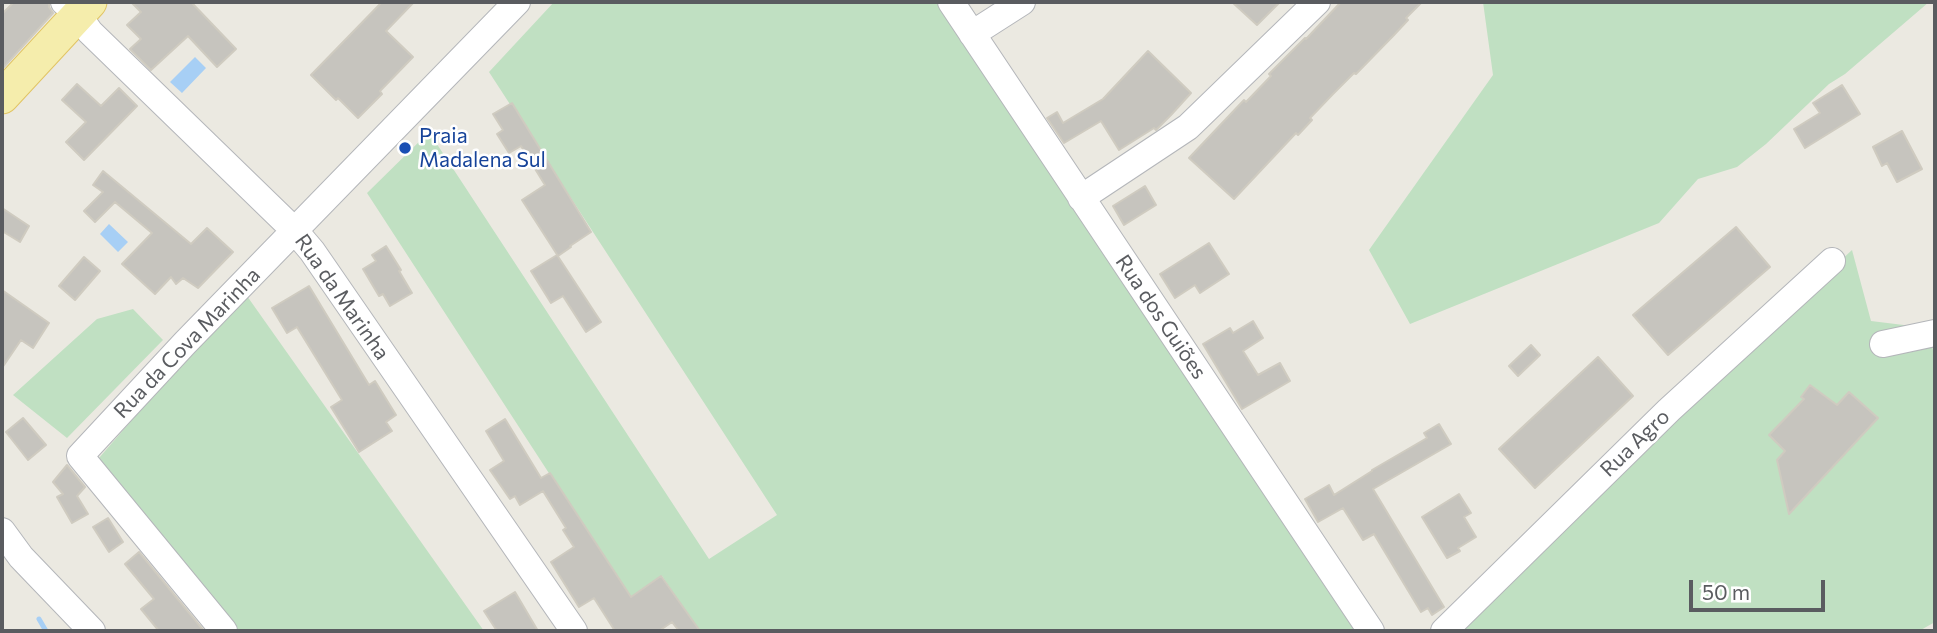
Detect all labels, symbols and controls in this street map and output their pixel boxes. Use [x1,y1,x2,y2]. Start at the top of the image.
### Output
place label: Praia Madalena Sul [419,123,546,173]
marker: Praia Madalena Sul [397,140,413,156]
street label: Rua da Marinha [289,229,395,365]
street label: Rua dos Guiões [1110,250,1212,384]
street label: Rua da Cova Marinha [109,262,265,424]
street label: Rua Agro [1595,404,1675,482]
scale bar [1692,566,1828,610]
text: 50 m [1702,579,1750,604]

